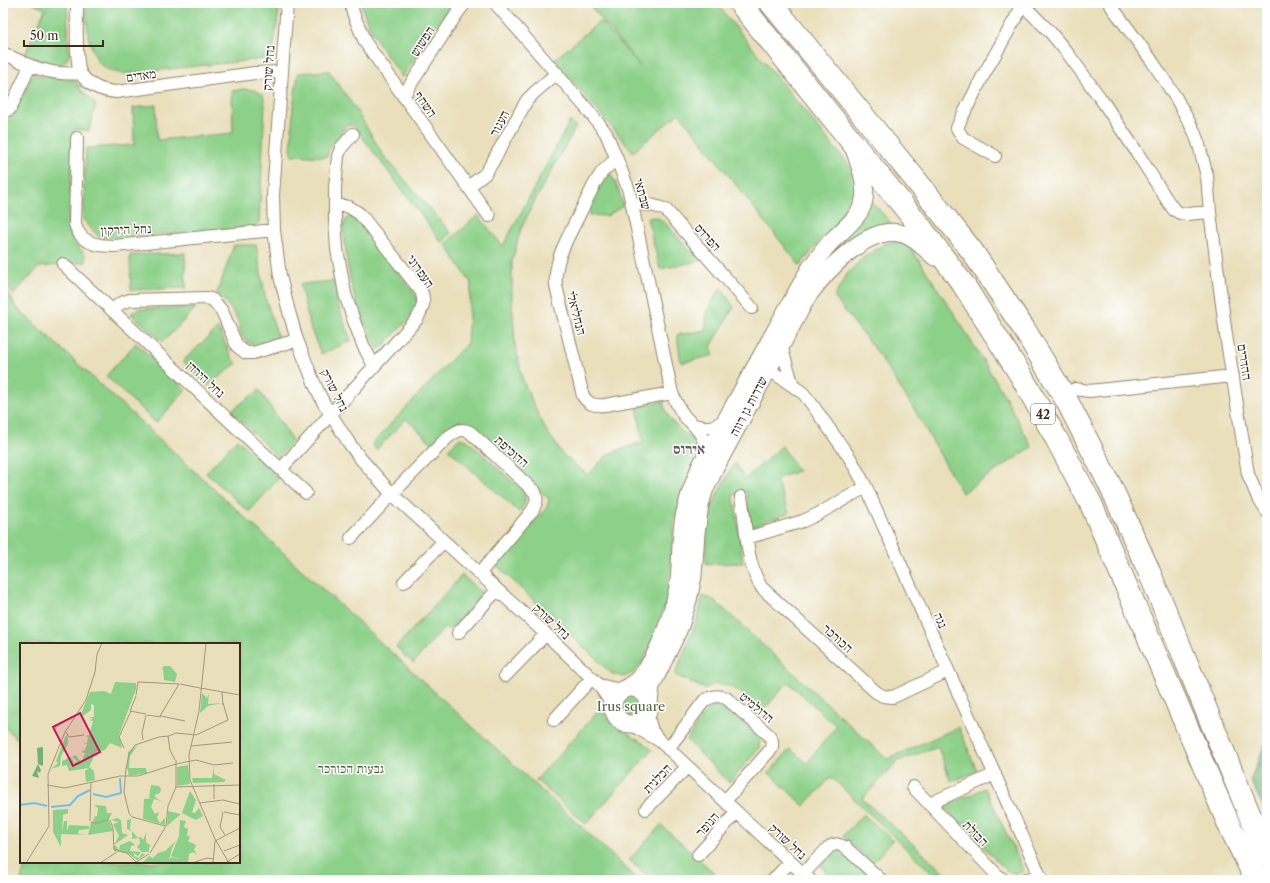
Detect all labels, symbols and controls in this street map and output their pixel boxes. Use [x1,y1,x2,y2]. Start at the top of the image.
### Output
scale bar [24,22,103,48]
street label: הפשוש [406,23,438,59]
text: 50 m [30,28,59,43]
street label: נחל שורק [258,45,278,91]
street label: מאדים [125,65,157,85]
street label: השחף [411,88,441,120]
street label: העגור [486,107,513,139]
street label: שבתאי [631,176,655,212]
street label: נחל הירקון [100,220,152,238]
street label: הפרדס [691,220,725,254]
street label: העפרוני [404,251,438,291]
street label: הנחליאלי [564,289,590,337]
street label: ההדרים [1234,343,1256,381]
street label: נחל הירדן [184,357,228,401]
street label: נחל שורק [318,366,352,414]
street label: שדרות גן רווה [726,373,770,439]
road number: 42 [1031,404,1055,424]
street label: הדוכיפת [492,432,532,470]
district label: אירוס [673,439,705,458]
street label: נחל שורק [530,600,574,642]
street label: נגה [931,610,951,630]
street label: הכורכר [820,620,857,656]
inset map [20,643,240,863]
street label: הדולמיט [737,688,778,726]
park label: Irus square [597,698,665,714]
park label: גבעות הכורכר [318,760,384,776]
street label: הכלנית [639,760,675,796]
street label: הנופר [692,808,722,840]
street label: הבזלת [960,817,992,850]
street label: נחל שורק [766,820,810,862]

